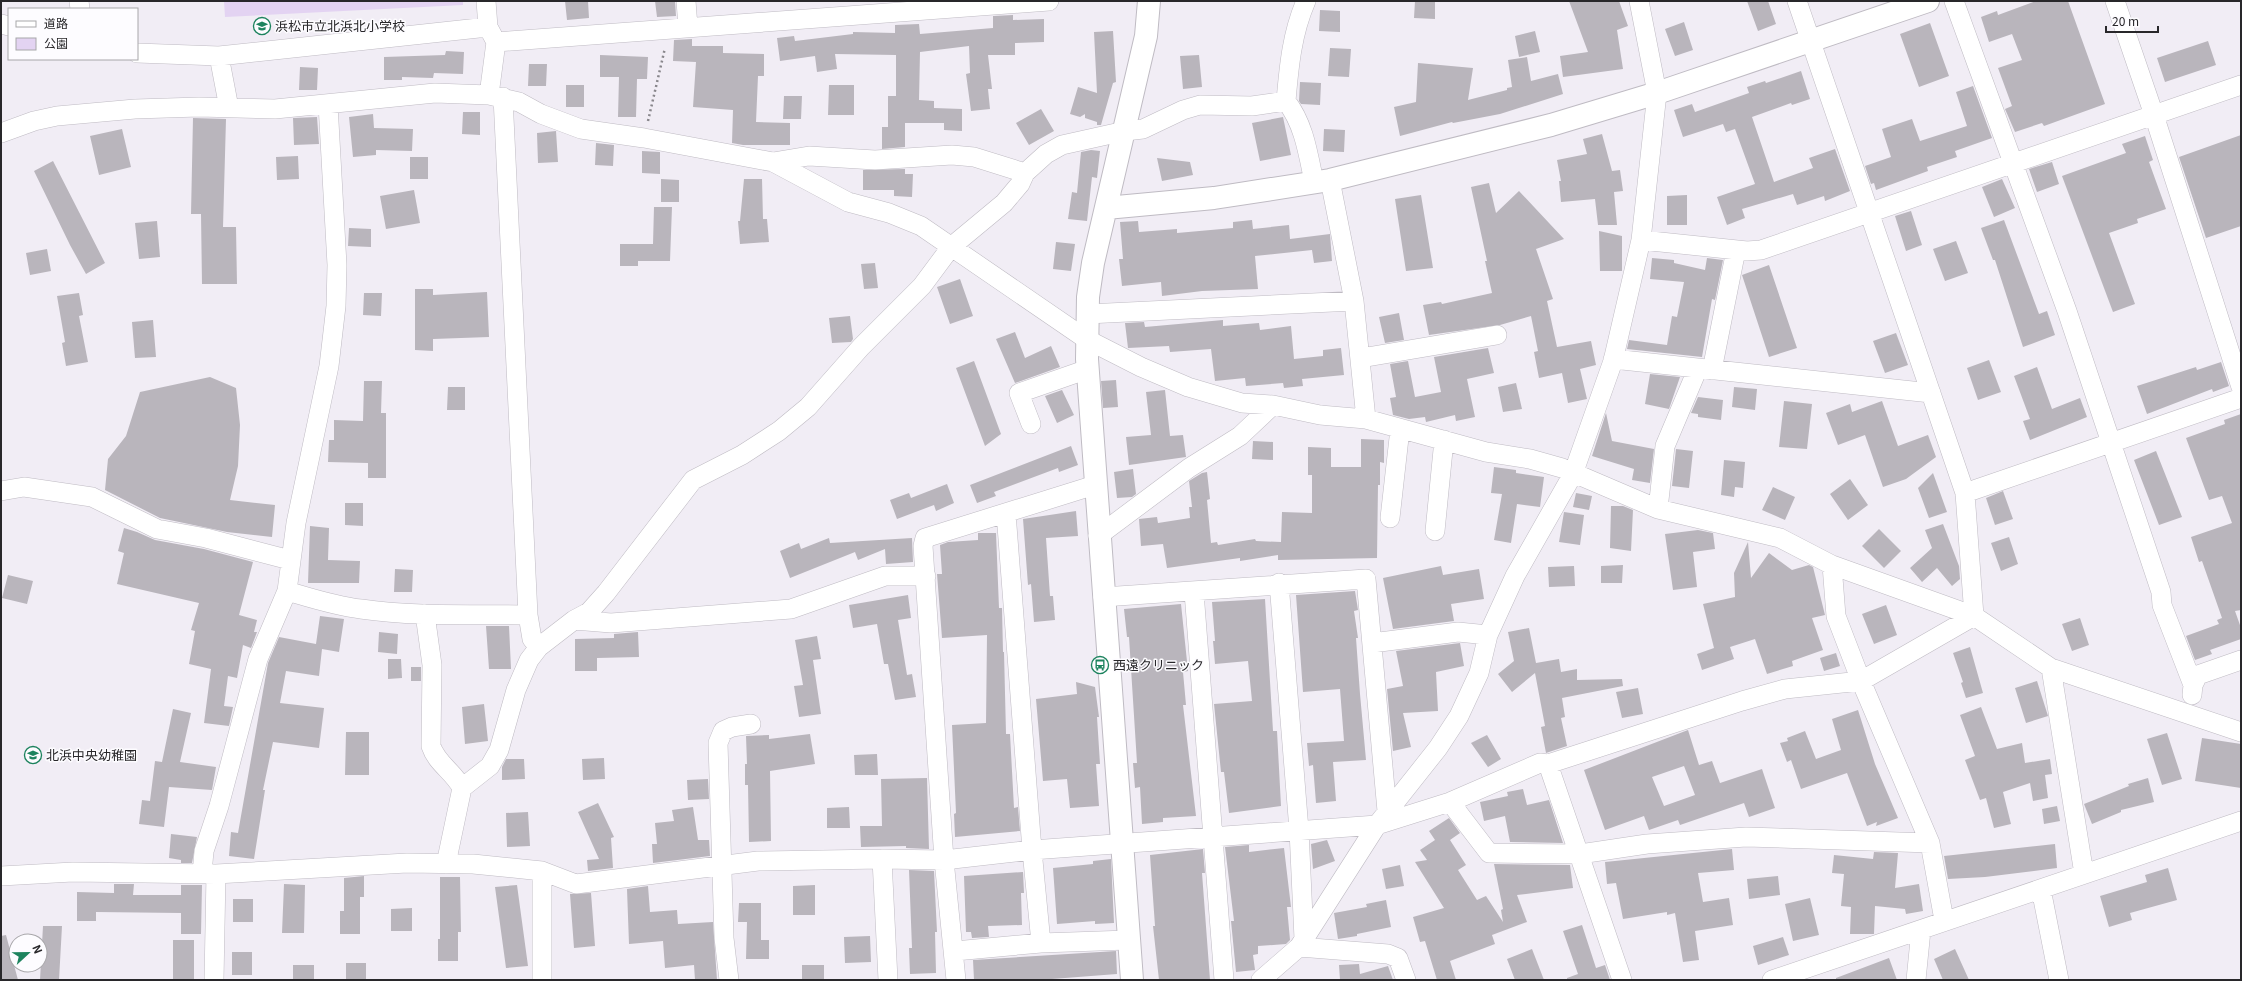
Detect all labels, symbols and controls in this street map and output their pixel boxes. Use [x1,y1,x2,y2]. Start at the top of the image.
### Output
legend [8,8,138,60]
scale bar [2106,8,2158,34]
text: 20 m [2112,12,2139,29]
text: 道路 [44,14,68,31]
school or university icon: 浜松市立北浜北小学校 [252,16,272,36]
place label: 浜松市立北浜北小学校 [275,16,405,35]
text: 公園 [44,34,68,51]
bus stop icon: 西遠クリニック [1090,655,1110,675]
place label: 西遠クリニック [1113,655,1204,674]
school or university icon: 北浜中央幼稚園 [23,745,43,765]
place label: 北浜中央幼稚園 [46,745,137,764]
north arrow [8,933,48,973]
text: N [29,942,47,956]

